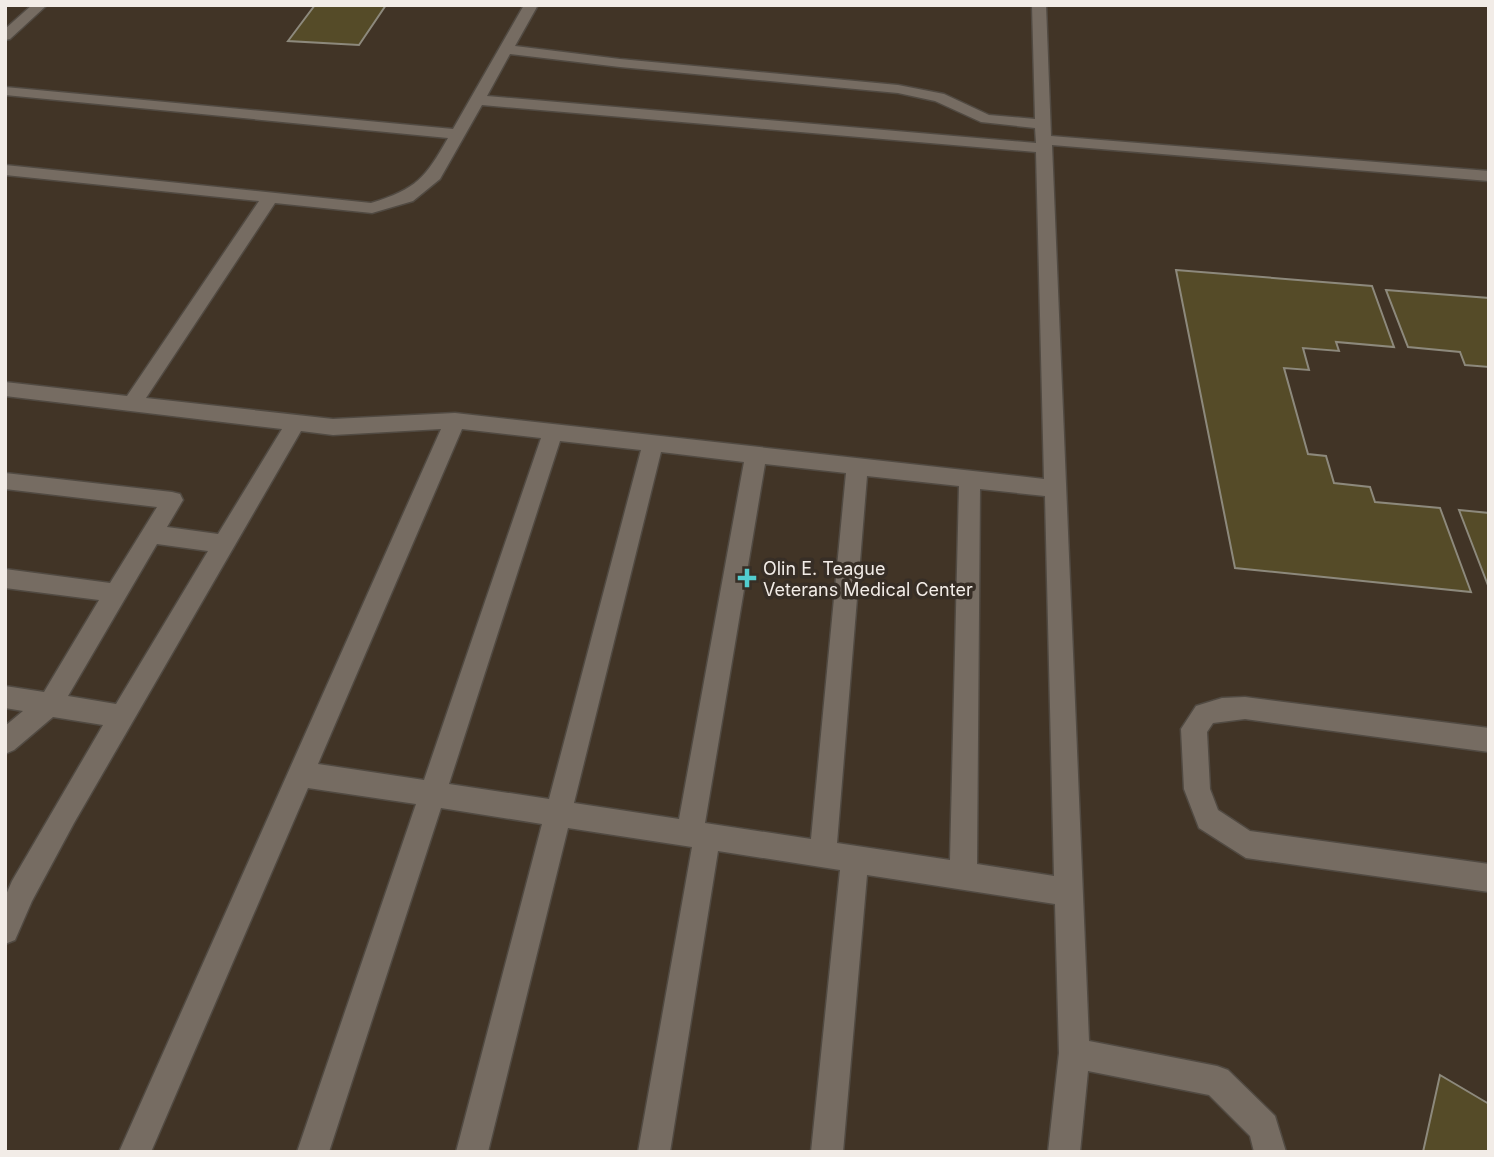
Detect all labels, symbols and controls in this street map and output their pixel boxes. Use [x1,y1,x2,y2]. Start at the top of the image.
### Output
place label: Olin E. Teague Veterans Medical Center [763,558,973,600]
marker: Olin E. Teague Veterans Medical Center [737,568,757,588]

